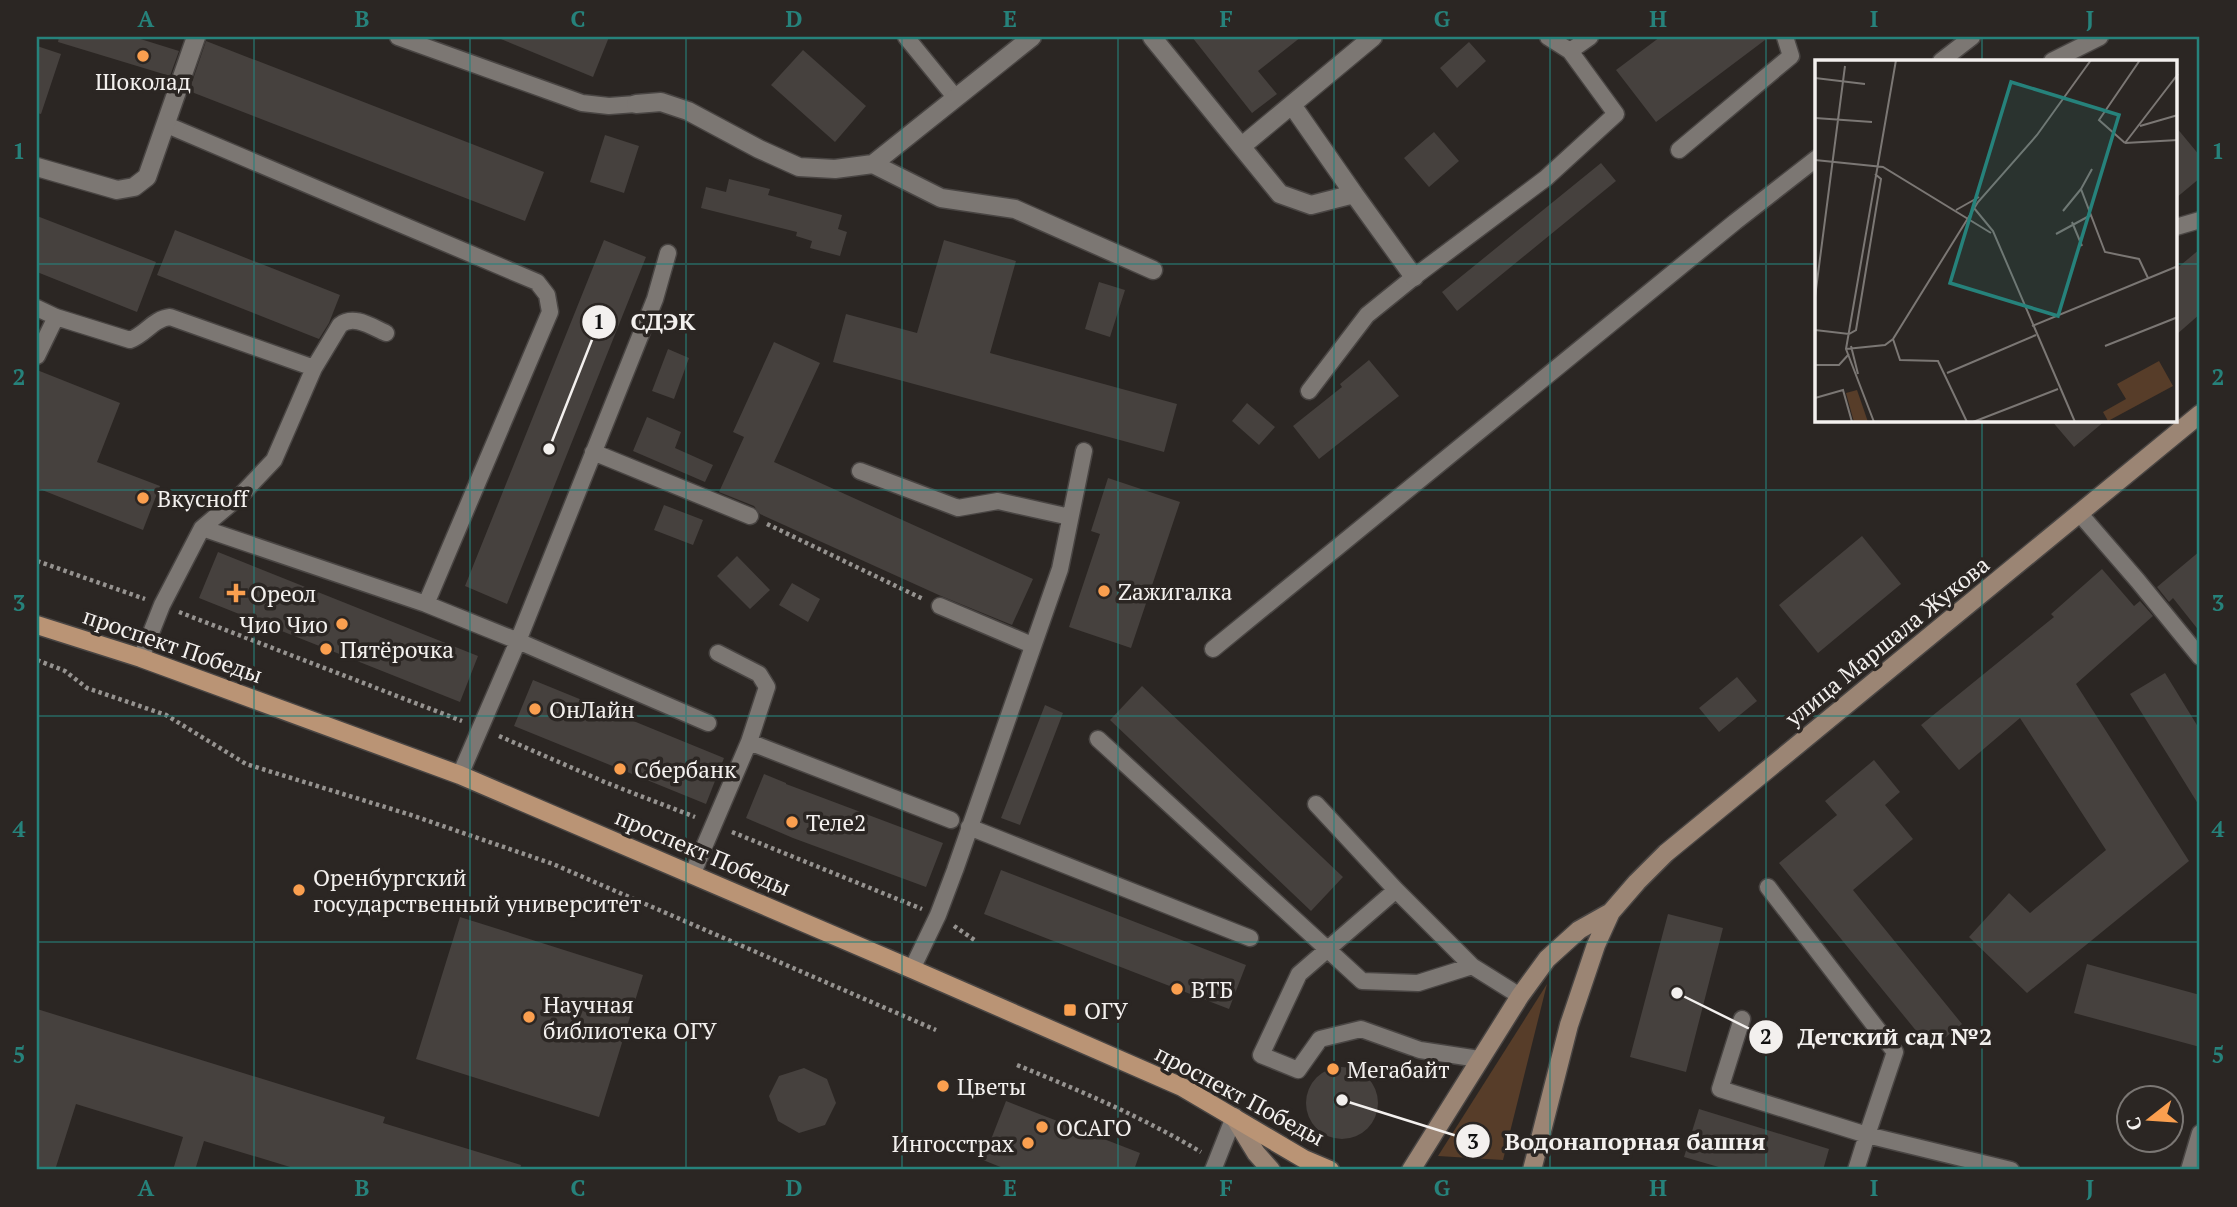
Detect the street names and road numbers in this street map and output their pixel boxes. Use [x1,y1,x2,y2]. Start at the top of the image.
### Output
street label: улица Маршала Жукова [1778,549,1996,734]
street label: проспект Победы [79,600,267,690]
street label: проспект Победы [610,801,796,903]
street label: проспект Победы [1150,1037,1330,1153]

